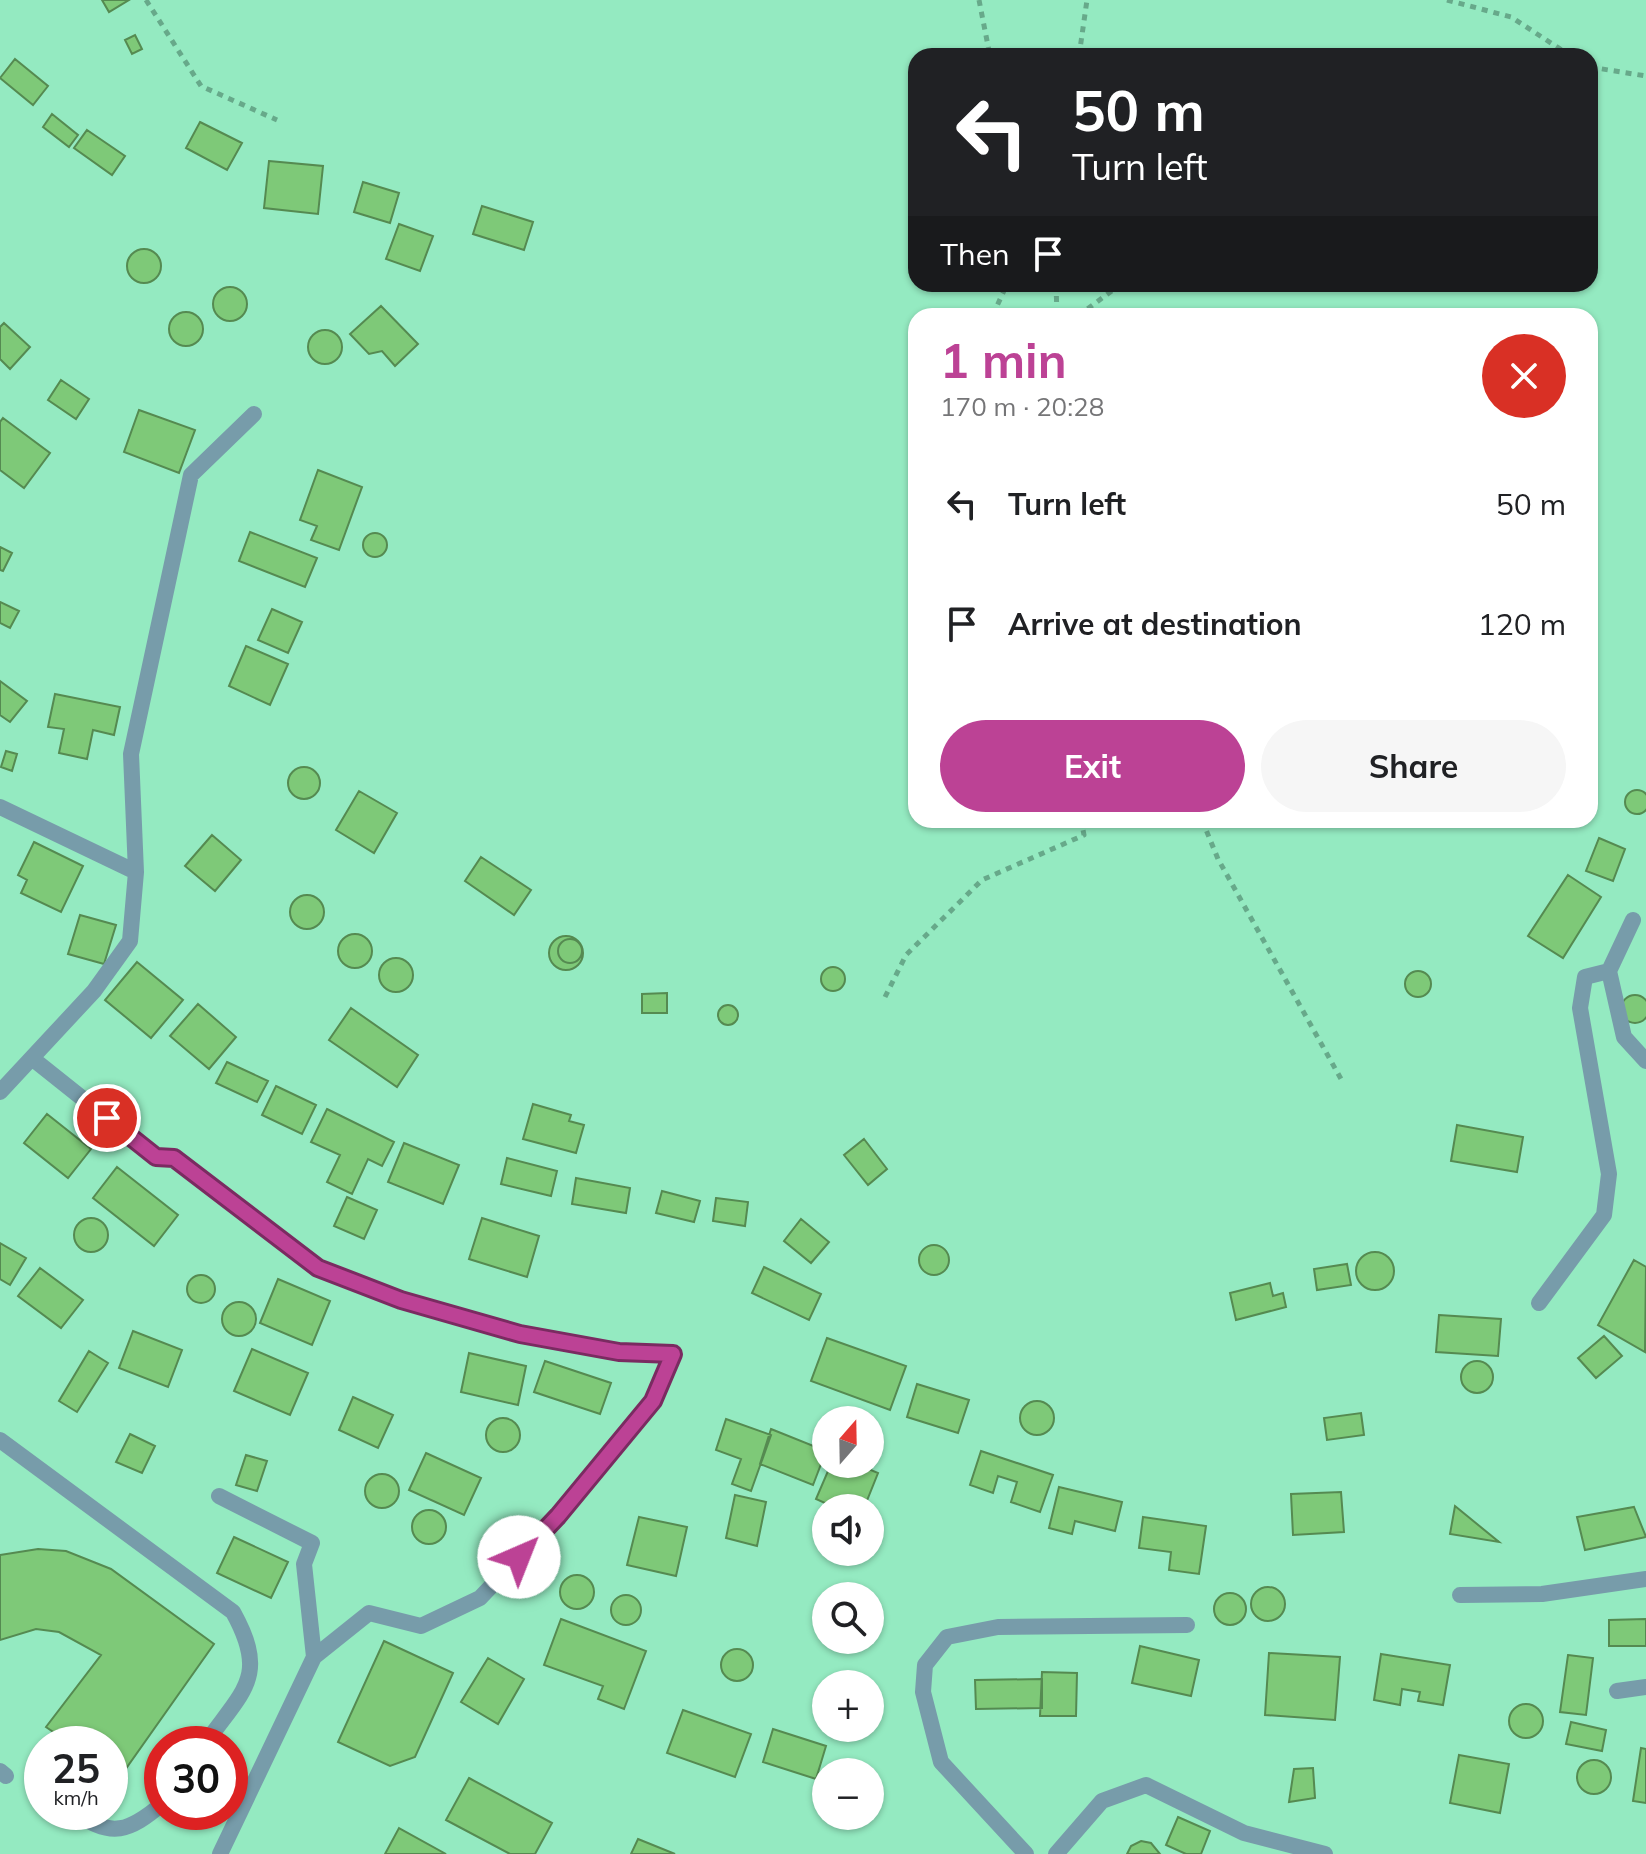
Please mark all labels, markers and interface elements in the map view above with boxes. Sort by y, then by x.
text: 50 m [1072,75,1205,145]
icon: left [940,80,1044,184]
text: Turn left [1072,144,1208,189]
icon: arrive [1026,232,1070,276]
text: Then [940,235,1010,273]
text: 1 min [940,330,1067,390]
button: close [1482,334,1566,418]
text: 170 m · 20:28 [940,390,1104,423]
icon: left [940,482,984,526]
text: Turn left [1008,485,1126,523]
text: 50 m [1496,485,1566,523]
icon: arrive [940,602,984,646]
text: Arrive at destination [1008,605,1302,643]
text: 120 m [1478,605,1566,643]
button: Exit [940,720,1245,812]
button: Share [1261,720,1566,812]
pin [73,1084,141,1152]
icon: arrive [85,1096,129,1140]
north arrow [812,1406,884,1478]
map controls [812,1406,884,1830]
button: sound [812,1494,884,1566]
position arrow [477,1515,561,1599]
button: search [812,1582,884,1654]
button: + [812,1670,884,1742]
speed limit sign: 30 [144,1726,248,1830]
text: 25 [52,1743,100,1793]
button: − [812,1758,884,1830]
text: km/h [53,1785,99,1810]

